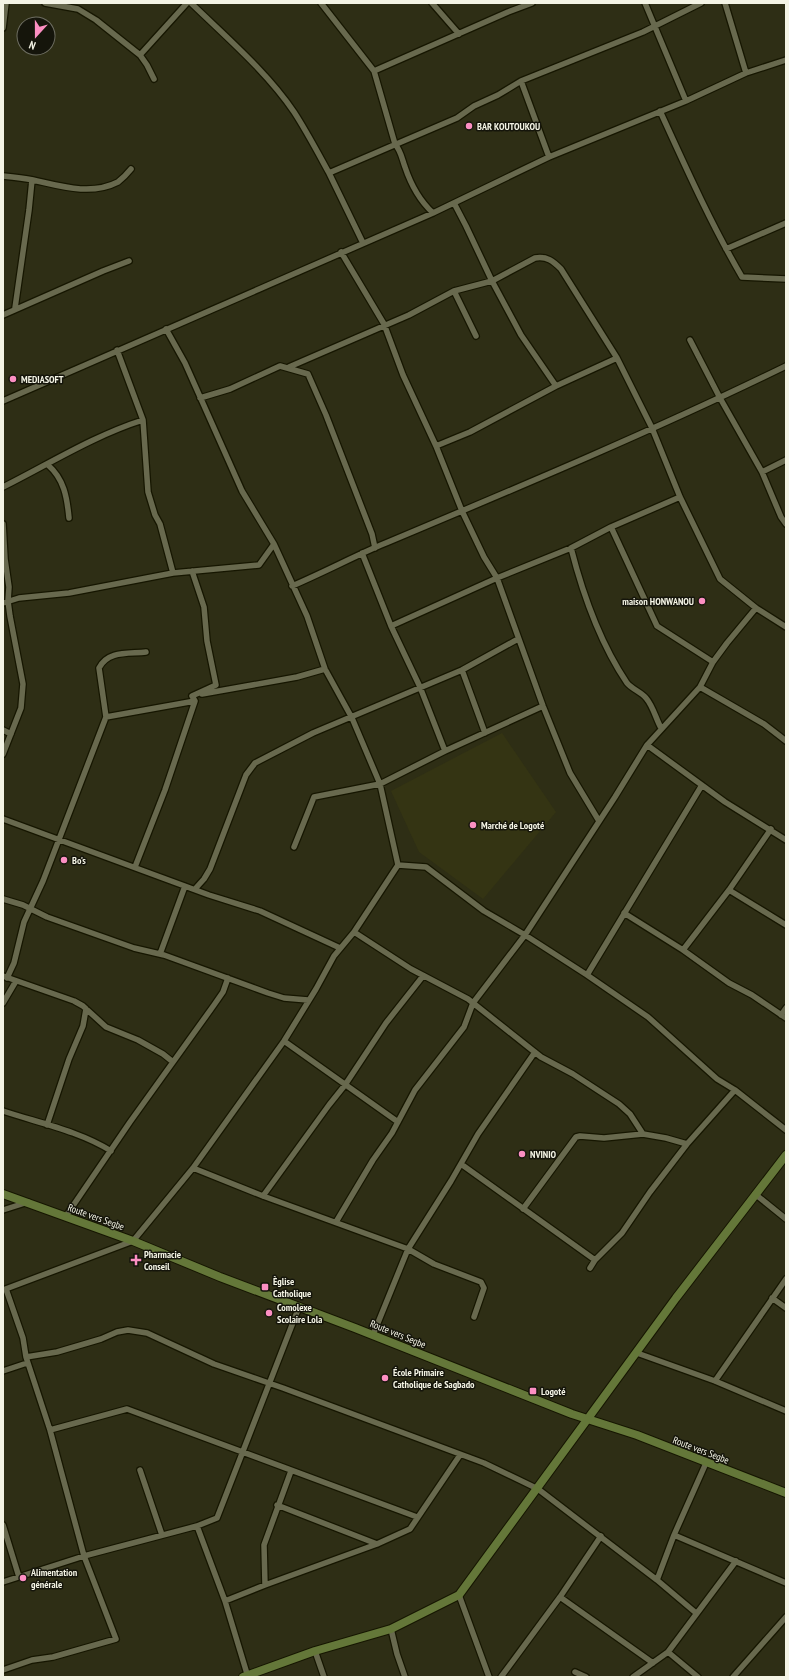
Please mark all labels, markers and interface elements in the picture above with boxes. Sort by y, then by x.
north arrow [16,16,56,56]
text: N [27,38,38,53]
place label: BAR KOUTOUKOU [477,120,540,133]
marker: BAR KOUTOUKOU [464,121,474,131]
place label: MEDIASOFT [21,373,64,386]
marker: MEDIASOFT [8,374,18,384]
place label: maison HONWANOU [622,595,694,608]
marker: maison HONWANOU [697,596,707,606]
place label: Marché de Logoté [481,819,544,832]
marker: Marché de Logoté [468,820,478,830]
place label: Bo's [72,854,86,867]
marker: Bo's [59,855,69,865]
place label: NVINIO [530,1148,557,1161]
marker: NVINIO [517,1149,527,1159]
street label: Route vers Segbe [66,1201,126,1233]
place label: Pharmacie Conseil [144,1248,181,1273]
marker: Pharmacie Conseil [131,1255,141,1265]
place label: Èglise Catholique [273,1275,311,1300]
marker: Èglise Catholique [260,1282,270,1292]
place label: Comolexe Scolaire Lola [277,1301,322,1326]
marker: Comolexe Scolaire Lola [264,1308,274,1318]
street label: Route vers Segbe [368,1317,428,1351]
place label: École Primaire Catholique de Sagbado [393,1366,475,1391]
marker: École Primaire Catholique de Sagbado [380,1373,390,1383]
place label: Logoté [541,1385,566,1398]
marker: Logoté [528,1386,538,1396]
street label: Route vers Segbe [671,1433,731,1467]
place label: Alimentation générale [30,1566,78,1591]
marker: Alimentation générale [18,1573,28,1583]

